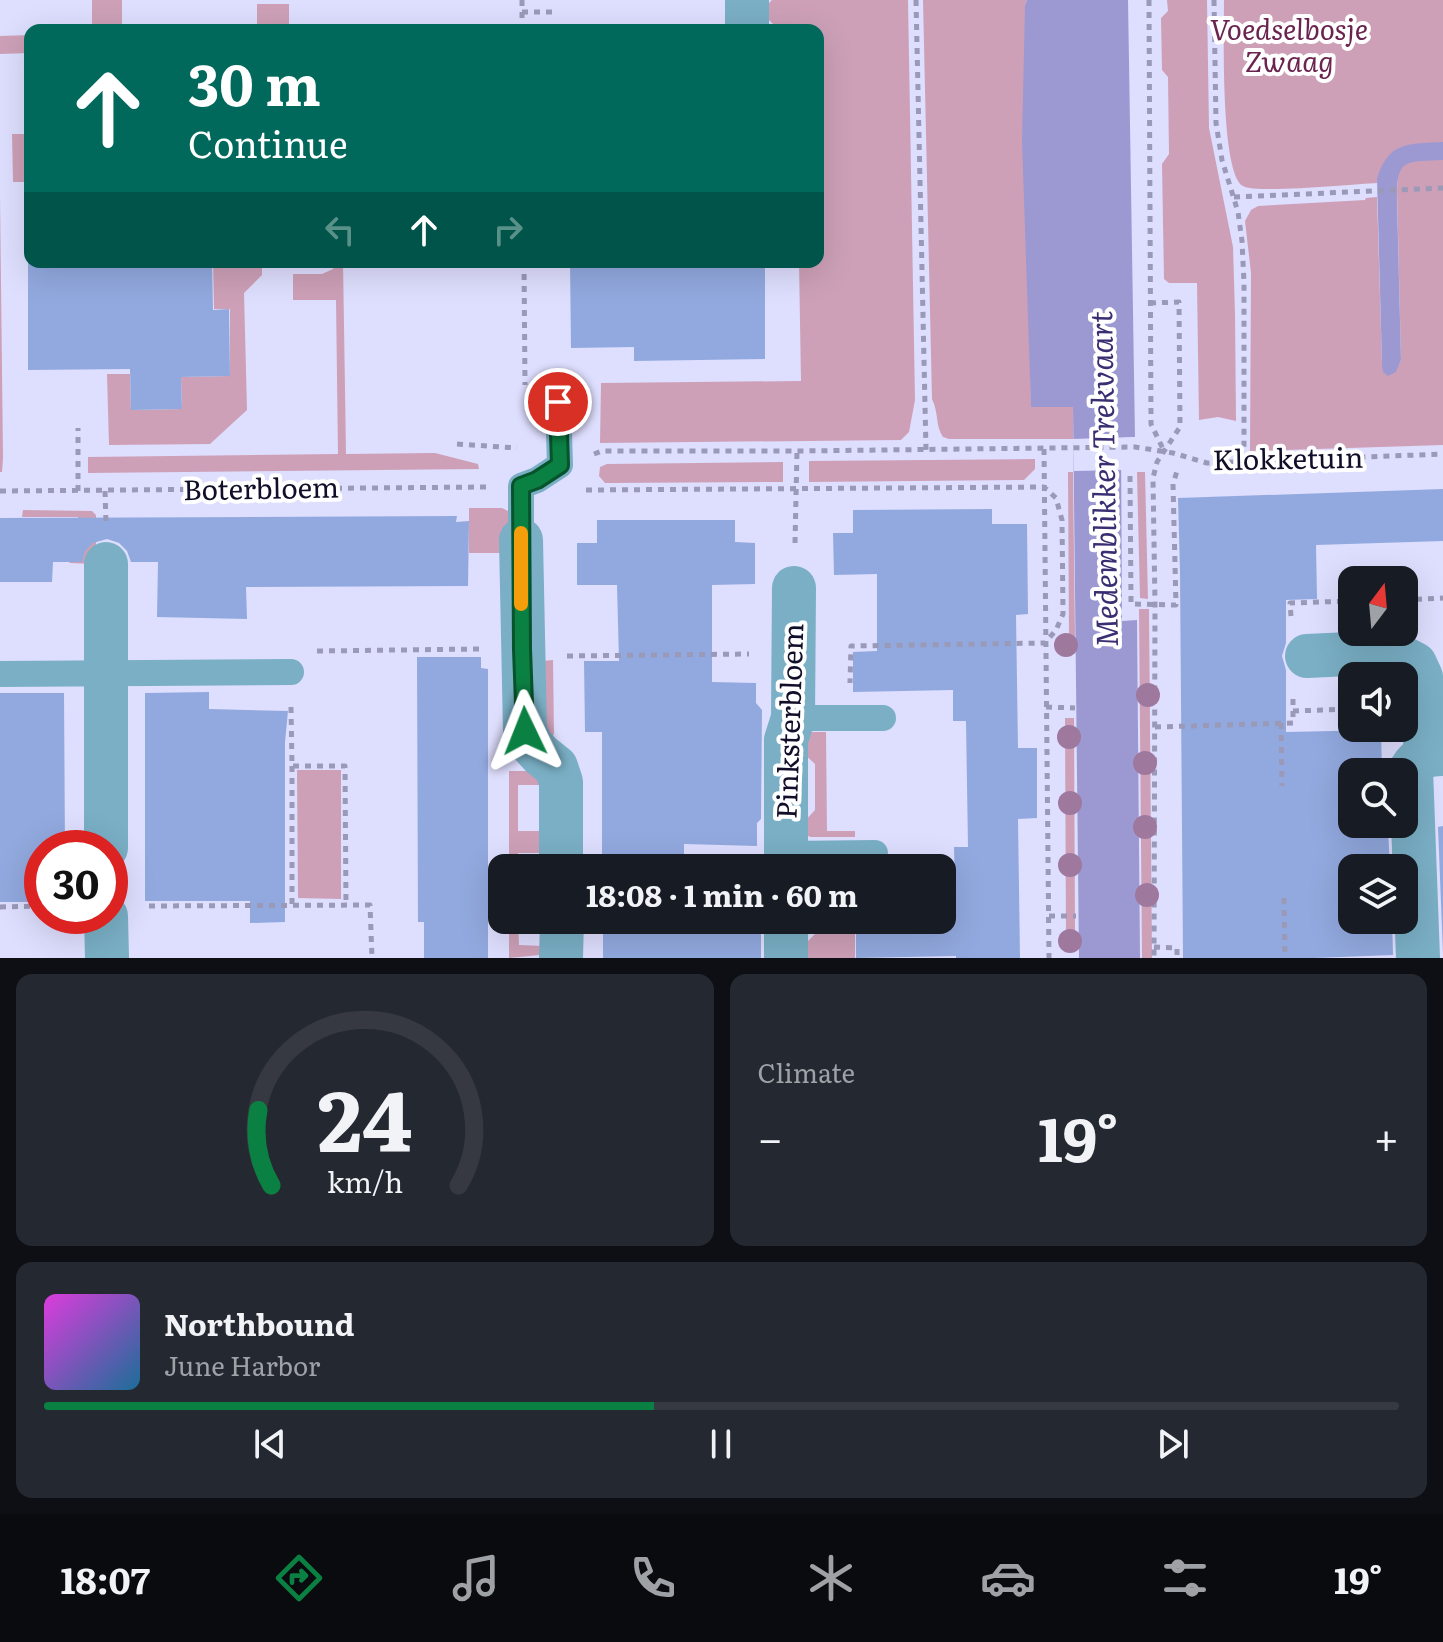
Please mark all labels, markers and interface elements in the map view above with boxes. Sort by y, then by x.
park label: Voedselbosje Zwaag [1210,7,1368,81]
text: 30 m [188,40,321,123]
icon: ahead [56,56,160,160]
text: Continue [188,116,348,169]
icon: left [318,208,362,252]
icon: ahead [402,208,446,252]
icon: right [486,208,530,252]
water label: Medemblikker Trekvaart [1077,311,1127,647]
pin [524,368,592,436]
icon: arrive [536,380,580,424]
street label: Klokketuin [1212,435,1364,479]
street label: Boterbloem [183,465,339,509]
north arrow [1338,566,1418,646]
map controls [1338,566,1418,934]
street label: Pinksterbloem [764,622,812,819]
button: sound [1338,662,1418,742]
position arrow [483,689,567,773]
button: search [1338,758,1418,838]
speed limit sign: 30 [24,830,128,934]
button: layers [1338,854,1418,934]
text: 18:08 · 1 min · 60 m [586,872,858,916]
text: Climate [758,1052,855,1091]
text: 24 [317,1054,412,1178]
text: 19° [1038,1091,1119,1180]
text: − [758,1103,783,1169]
text: + [1373,1103,1399,1169]
text: km/h [327,1159,403,1202]
text: Northbound [164,1301,355,1345]
text: June Harbor [164,1345,320,1384]
icon: previous [248,1422,292,1466]
icon: pause [699,1422,743,1466]
icon: next [1151,1422,1195,1466]
icon: directions [271,1550,327,1606]
icon: music [448,1550,504,1606]
icon: phone [625,1550,681,1606]
icon: climate [803,1550,859,1606]
icon: car [980,1550,1036,1606]
icon: filters [1157,1550,1213,1606]
text: 18:07 [61,1552,150,1605]
text: 19° [1334,1552,1382,1605]

